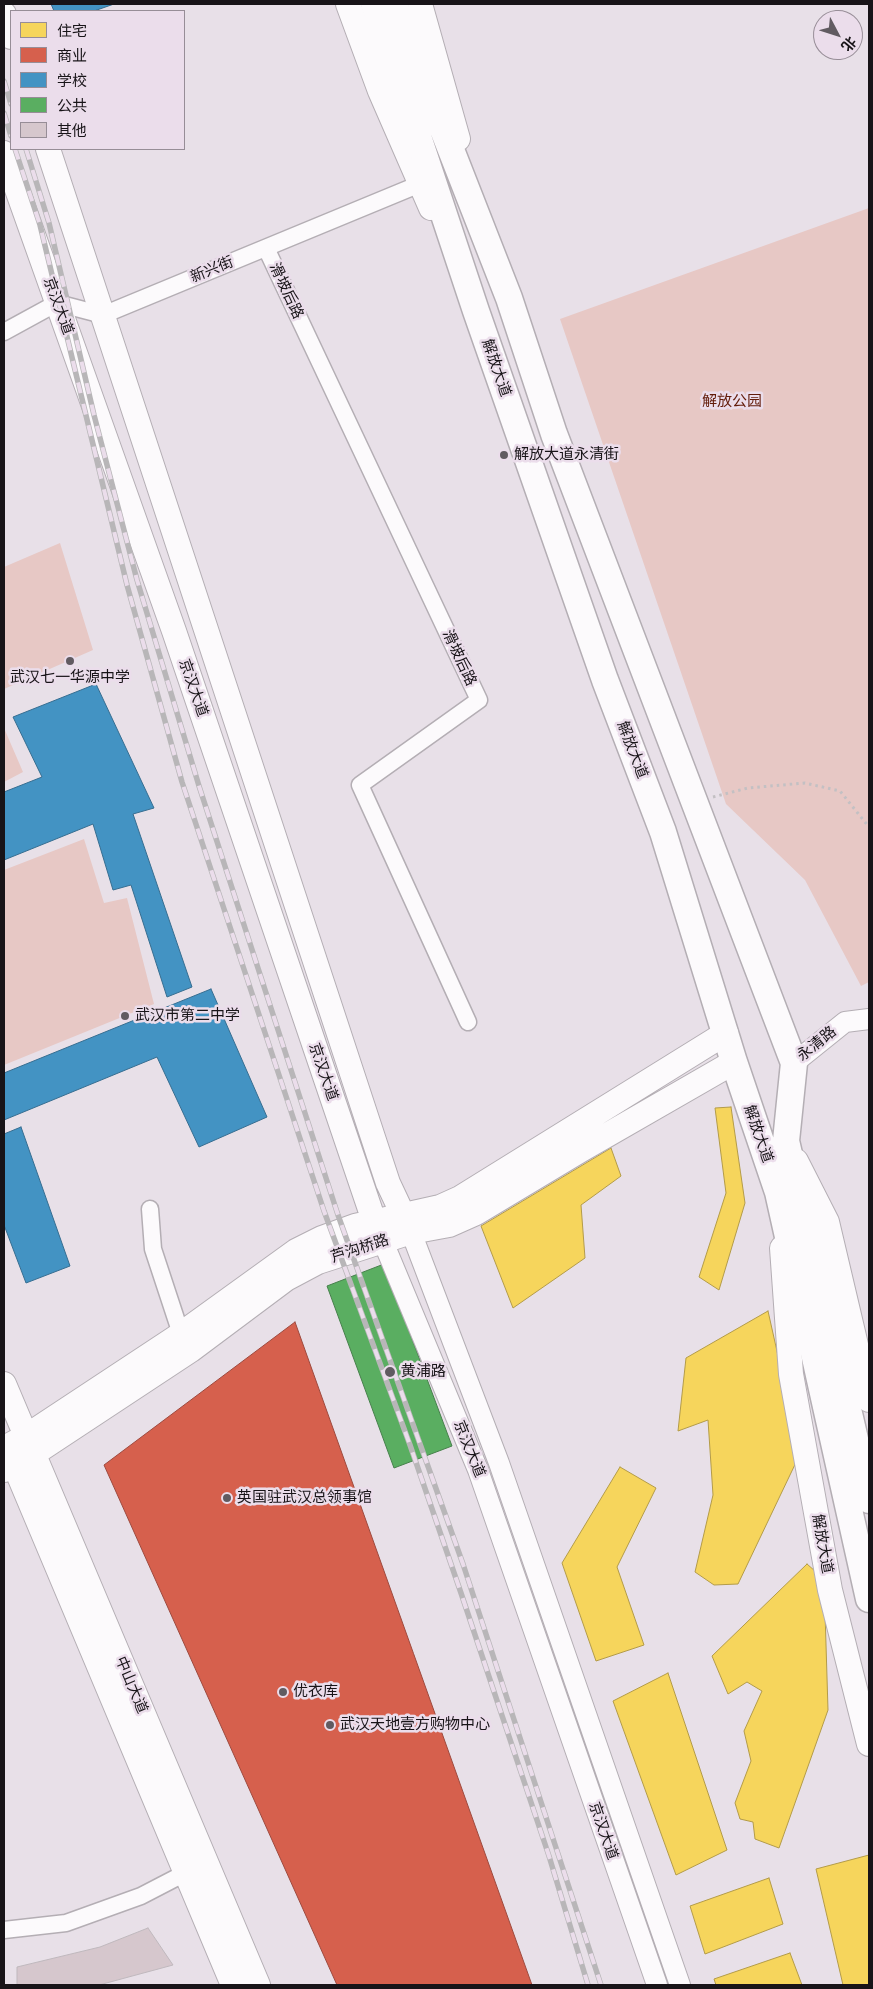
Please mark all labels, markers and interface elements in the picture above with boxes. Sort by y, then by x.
legend [10,10,185,150]
north arrow [813,10,863,60]
text: 住宅 [57,22,87,39]
text: 北 [838,33,859,55]
text: 商业 [57,47,87,64]
text: 学校 [57,72,87,89]
text: 公共 [57,97,87,114]
text: 其他 [57,122,87,139]
street label: 新兴街 [188,253,236,287]
street label: 滑坡后路 [265,260,307,322]
street label: 京汉大道 [39,275,77,337]
street label: 解放大道 [478,337,514,399]
park label: 解放公园 [702,393,762,411]
place label: 解放大道永清街 [514,446,619,464]
marker: 解放大道永清街 [498,449,510,461]
street label: 滑坡后路 [438,627,480,689]
marker: 武汉七一华源中学 [64,655,76,667]
street label: 京汉大道 [175,657,211,719]
place label: 武汉七一华源中学 [10,669,130,687]
street label: 解放大道 [613,719,651,781]
place label: 武汉市第二中学 [135,1007,240,1025]
marker: 武汉市第二中学 [119,1010,131,1022]
street label: 永清路 [794,1023,840,1065]
street label: 京汉大道 [305,1041,341,1103]
street label: 解放大道 [740,1103,776,1165]
street label: 芦沟桥路 [329,1231,391,1267]
place label: 黄浦路 [401,1363,446,1381]
marker: 黄浦路 [383,1365,397,1379]
street label: 京汉大道 [449,1418,489,1480]
place label: 英国驻武汉总领事馆 [237,1489,372,1507]
marker: 英国驻武汉总领事馆 [221,1492,233,1504]
street label: 解放大道 [808,1513,836,1575]
street label: 中山大道 [111,1654,151,1716]
place label: 优衣库 [293,1683,338,1701]
marker: 优衣库 [277,1686,289,1698]
place label: 武汉天地壹方购物中心 [340,1716,490,1734]
marker: 武汉天地壹方购物中心 [324,1719,336,1731]
street label: 京汉大道 [585,1800,621,1862]

